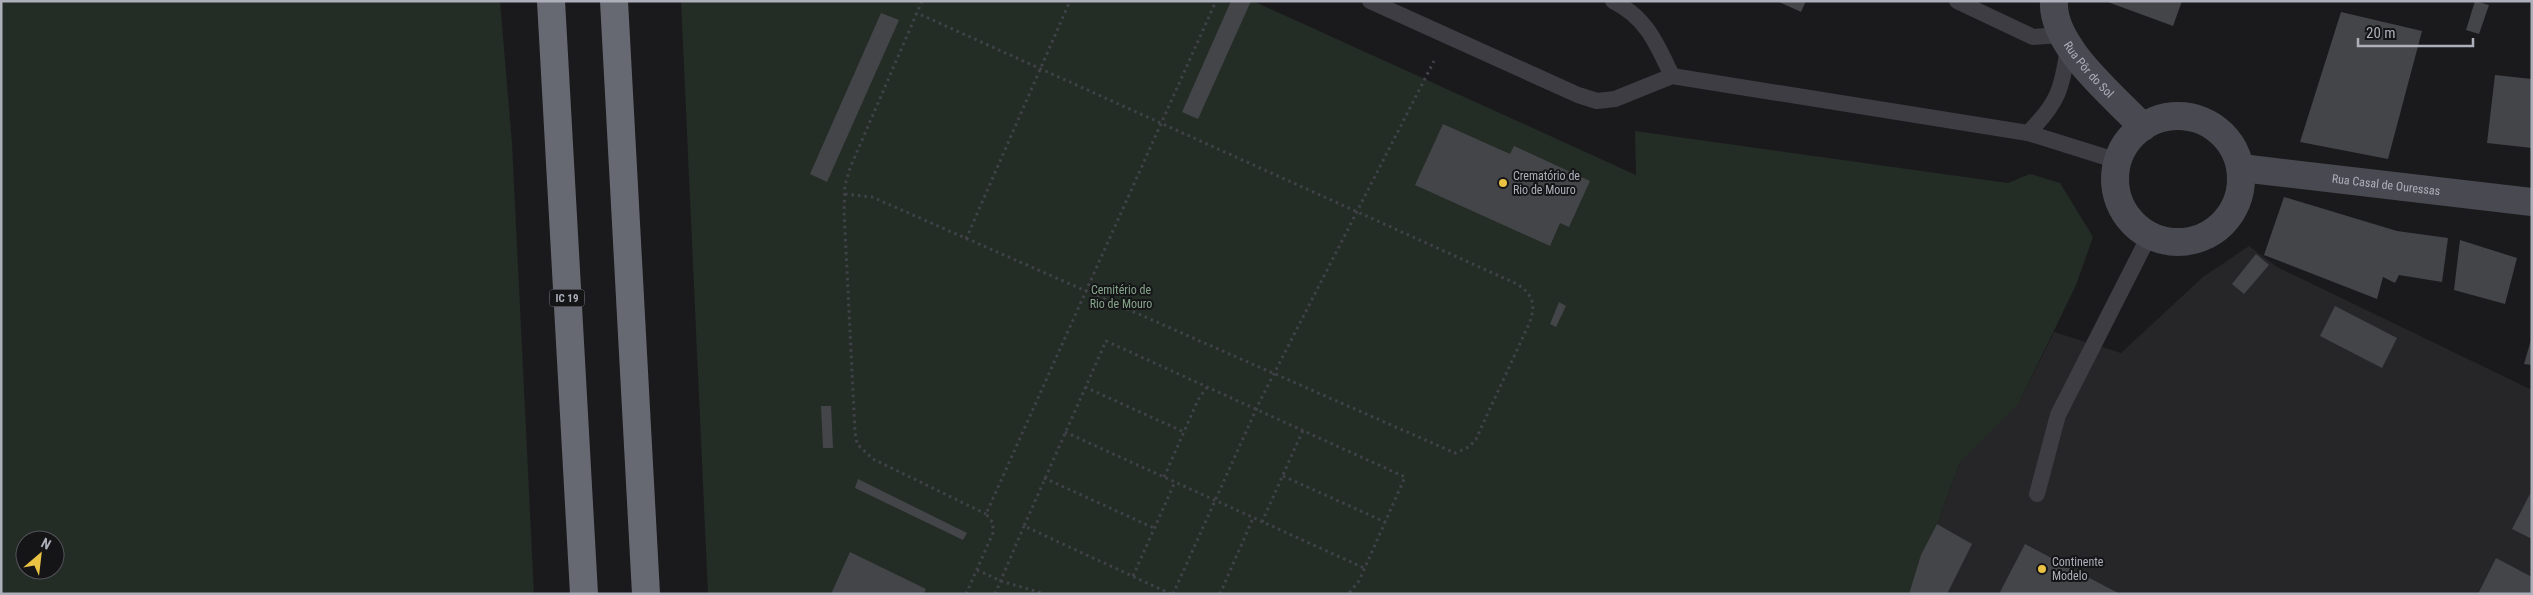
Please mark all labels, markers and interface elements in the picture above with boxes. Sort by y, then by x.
scale bar [2358,15,2473,47]
text: 20 m [2366,24,2396,42]
street label: Rua Pôr do Sol [2061,39,2117,101]
place label: Crematório de Rio de Mouro [1513,169,1580,197]
street label: Rua Casal de Ouressas [2331,172,2441,198]
marker: Crematório de Rio de Mouro [1497,177,1509,189]
park label: Cemitério de Rio de Mouro [1090,283,1152,311]
road number: IC 19 [550,290,584,306]
north arrow [15,530,65,580]
text: N [39,534,54,553]
place label: Continente Modelo [2052,555,2104,583]
marker: Continente Modelo [2036,563,2048,575]

